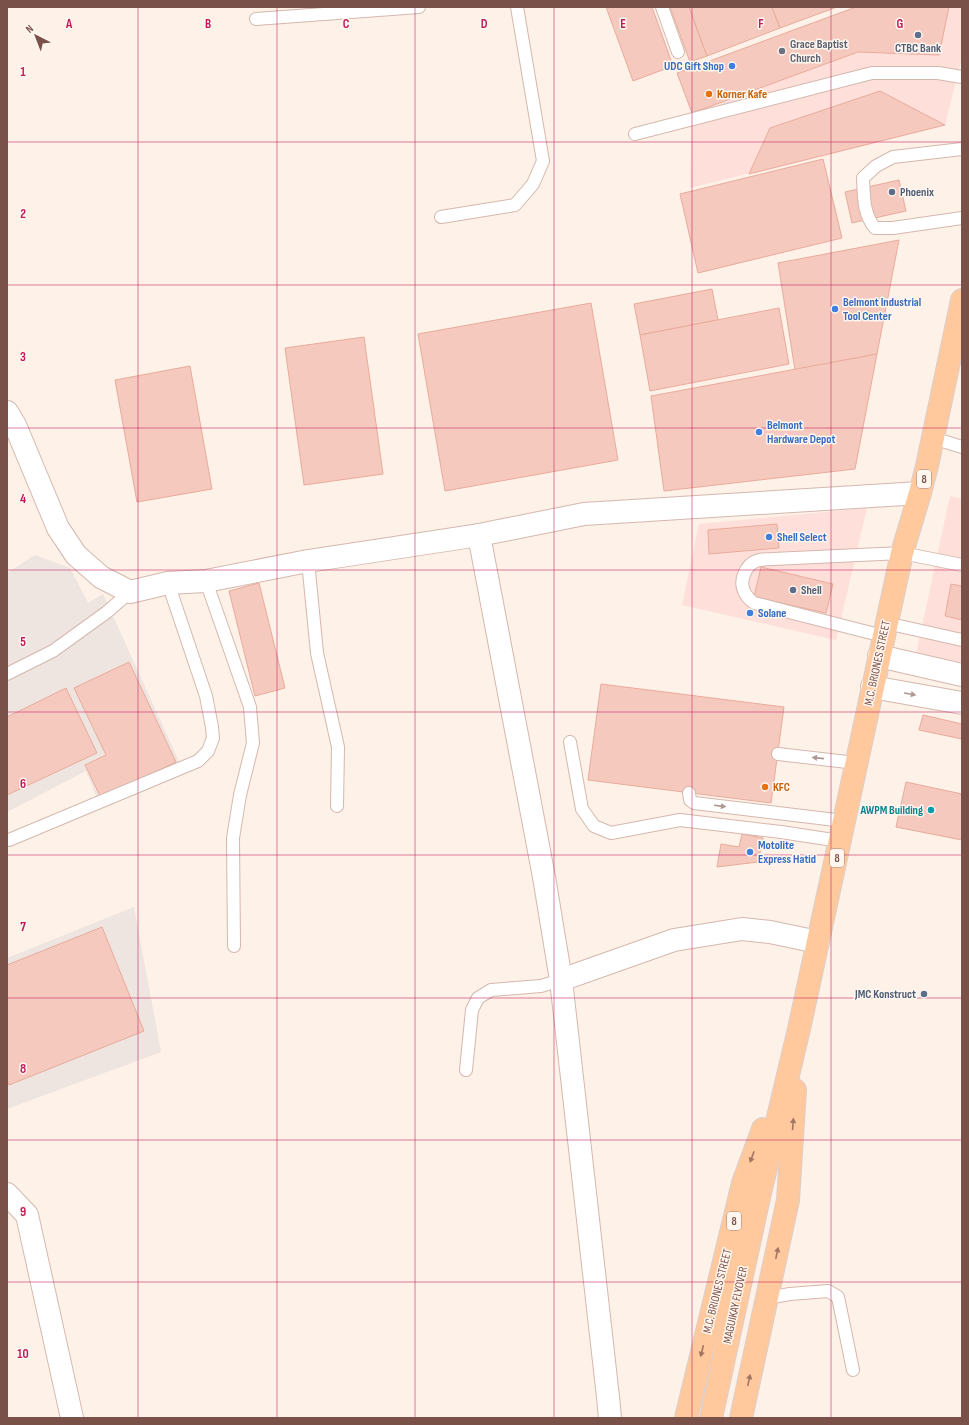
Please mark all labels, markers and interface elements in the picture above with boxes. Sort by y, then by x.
north arrow [16,16,56,56]
text: A [65,16,73,32]
text: B [205,16,211,32]
text: C [343,16,350,32]
text: D [481,16,488,32]
text: E [620,16,626,32]
text: F [758,16,764,32]
text: G [897,16,904,32]
text: N [23,22,36,36]
marker: CTBC Bank [913,30,923,40]
place label: Grace Baptist Church [790,37,848,66]
place label: CTBC Bank [895,41,941,56]
marker: Grace Baptist Church [777,46,787,56]
place label: UDC Gift Shop [664,59,724,74]
marker: UDC Gift Shop [727,61,737,71]
text: 1 [20,64,26,80]
place label: Korner Kafe [717,87,767,102]
marker: Korner Kafe [704,89,714,99]
place label: Phoenix [900,185,934,200]
marker: Phoenix [887,187,897,197]
text: 2 [20,206,26,222]
place label: Belmont Industrial Tool Center [843,295,921,324]
marker: Belmont Industrial Tool Center [830,304,840,314]
text: 3 [20,349,26,365]
place label: Belmont Hardware Depot [767,418,835,447]
marker: Belmont Hardware Depot [754,427,764,437]
road number: 8 [917,470,931,488]
text: 4 [20,491,26,507]
place label: Shell Select [777,530,827,545]
marker: Shell Select [764,532,774,542]
place label: Shell [801,583,822,598]
marker: Shell [788,585,798,595]
place label: Solane [758,606,786,621]
marker: Solane [745,608,755,618]
street label: M.C. BRIONES STREET [861,619,894,707]
text: 5 [20,634,26,650]
one-way arrow [904,691,916,697]
one-way arrow [812,755,824,761]
text: 6 [20,776,26,792]
place label: KFC [773,780,790,795]
marker: KFC [760,782,770,792]
one-way arrow [714,803,726,809]
place label: AWPM Building [859,803,923,818]
marker: AWPM Building [926,805,936,815]
place label: Motolite Express Hatid [758,838,816,867]
marker: Motolite Express Hatid [745,847,755,857]
road number: 8 [830,849,844,867]
text: 7 [20,919,26,935]
place label: JMC Konstruct [854,987,916,1002]
marker: JMC Konstruct [919,989,929,999]
text: 8 [20,1061,26,1077]
one-way arrow [789,1118,796,1130]
one-way arrow [749,1152,755,1164]
text: 9 [20,1204,26,1220]
road number: 8 [727,1212,741,1230]
street label: M.C. BRIONES STREET [700,1247,735,1335]
one-way arrow [774,1247,780,1259]
street label: MAGUIKAY FLYOVER [720,1265,751,1345]
one-way arrow [699,1345,705,1357]
text: 10 [17,1346,29,1362]
one-way arrow [747,1374,753,1386]

